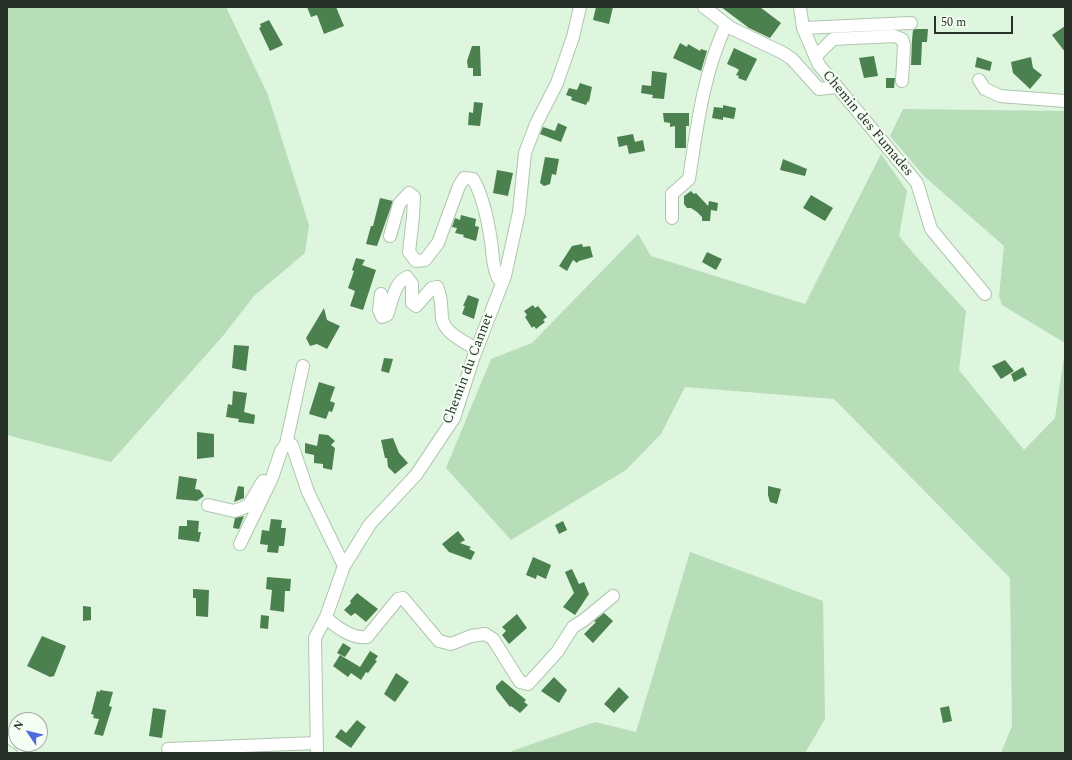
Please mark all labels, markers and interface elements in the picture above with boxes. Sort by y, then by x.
scale bar [936,8,1015,34]
text: 50 m [941,13,966,32]
street label: Chemin des Fumades [818,68,916,180]
street label: Chemin du Cannet [440,311,498,427]
north arrow [8,712,48,752]
text: N [9,717,28,734]

